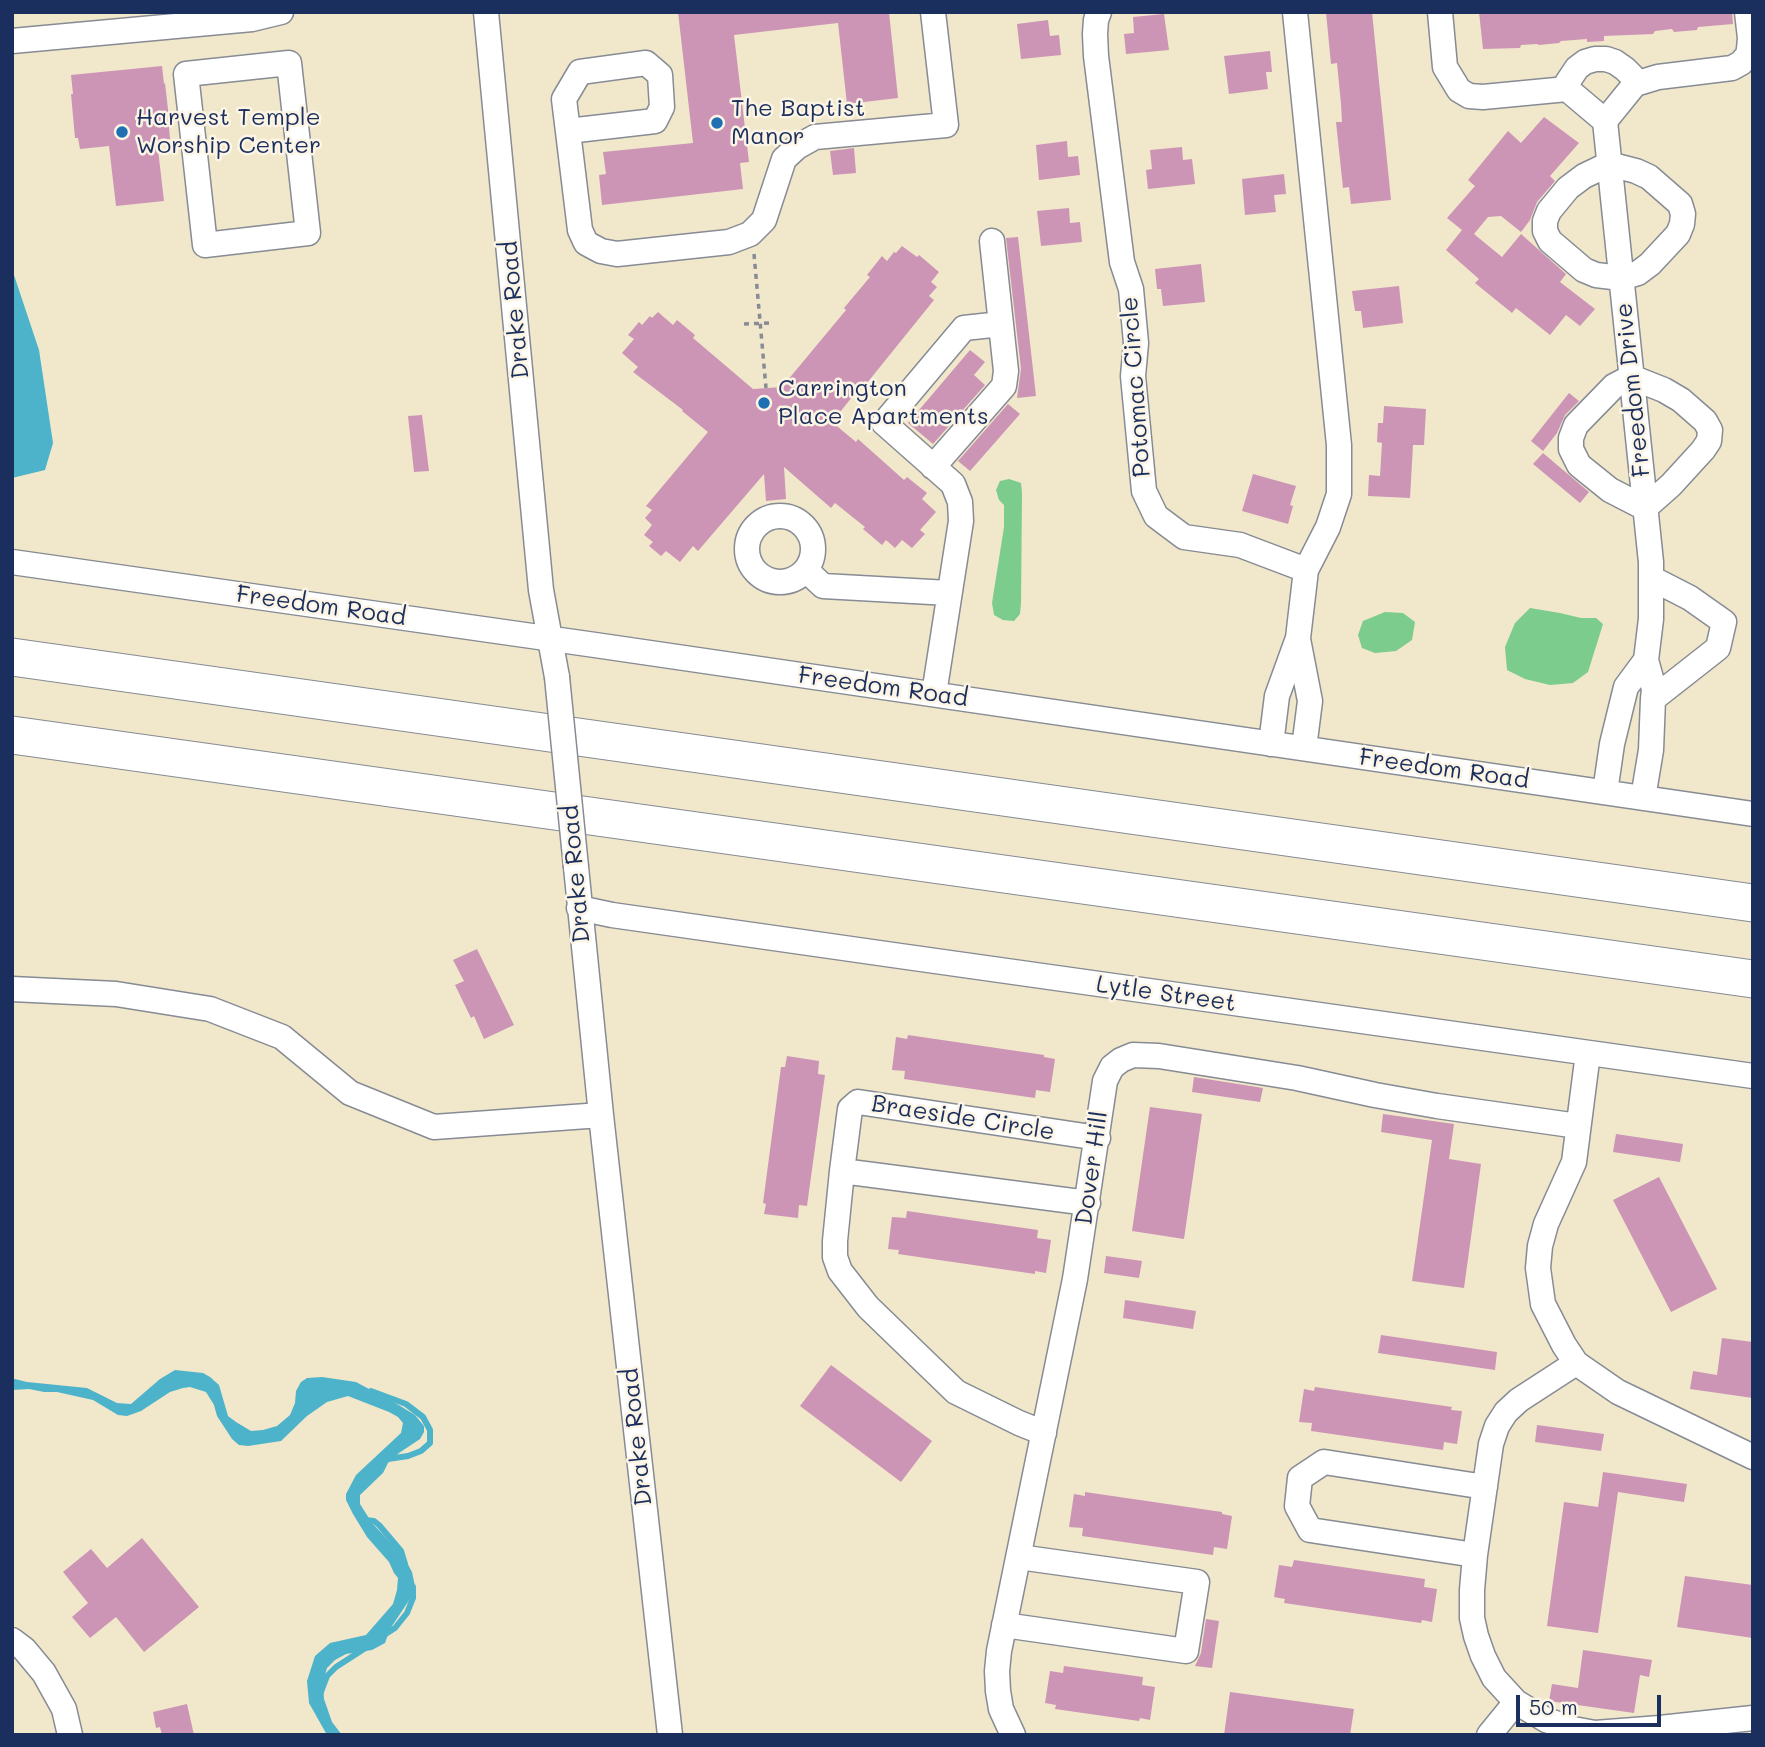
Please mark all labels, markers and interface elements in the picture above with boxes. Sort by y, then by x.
place label: The Baptist Manor [731,95,865,151]
place label: Harvest Temple Worship Center [136,104,321,160]
marker: The Baptist Manor [709,115,725,131]
marker: Harvest Temple Worship Center [114,124,130,140]
street label: Drake Road [495,240,535,380]
street label: Potomac Circle [1115,296,1157,478]
street label: Freedom Drive [1610,302,1656,478]
place label: Carrington Place Apartments [778,375,989,431]
marker: Carrington Place Apartments [756,395,772,411]
street label: Freedom Road [234,580,408,632]
street label: Freedom Road [796,661,970,713]
street label: Freedom Road [1357,743,1531,795]
street label: Drake Road [556,804,596,944]
street label: Lytle Street [1094,970,1238,1018]
street label: Braeside Circle [869,1089,1057,1147]
street label: Dover Hill [1070,1109,1114,1227]
street label: Drake Road [615,1367,659,1507]
scale bar [1520,1680,1665,1724]
text: 50 m [1529,1693,1578,1720]

